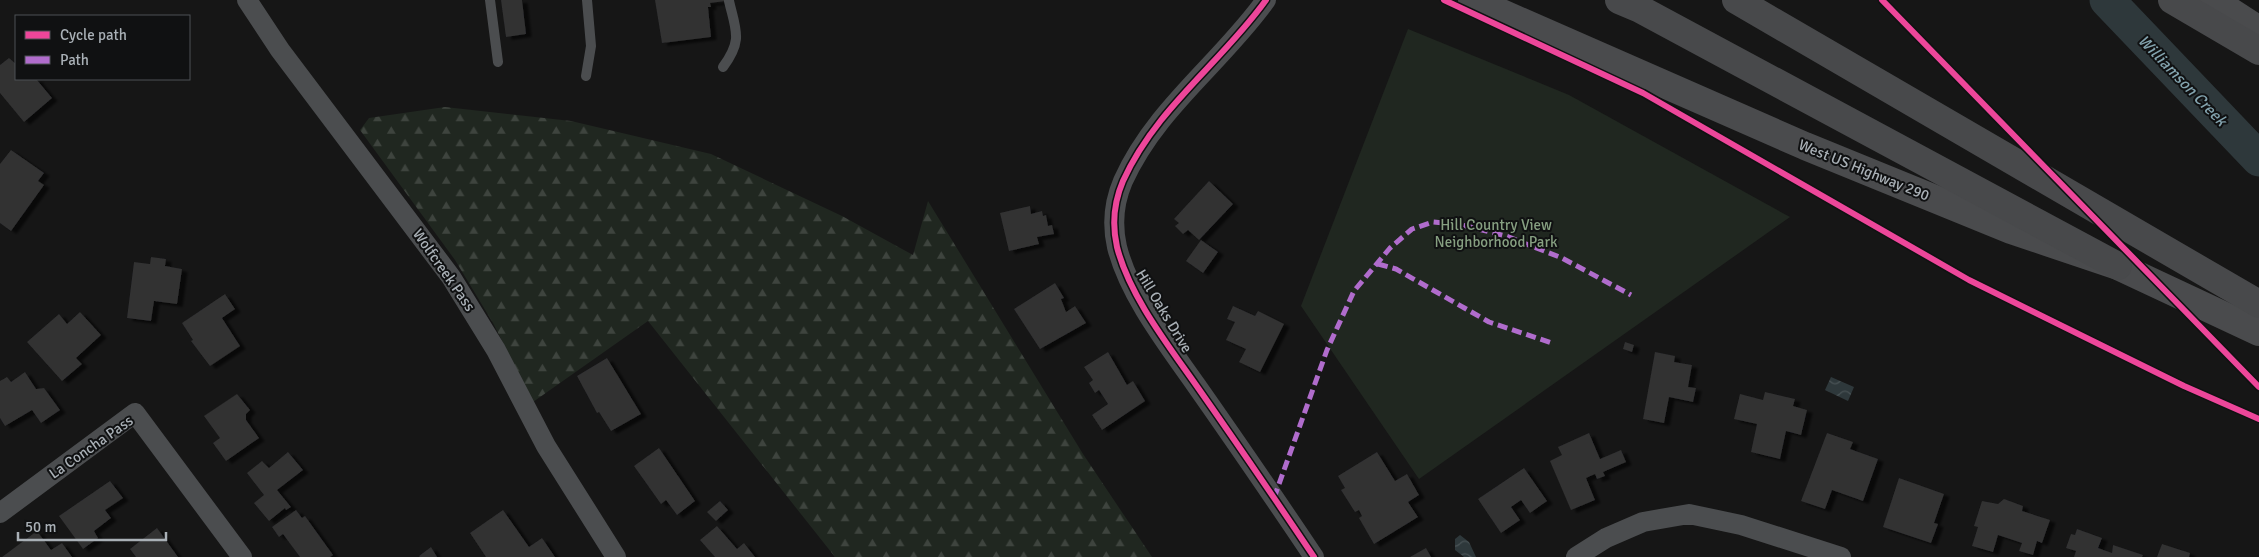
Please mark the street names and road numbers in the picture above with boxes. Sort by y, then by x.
street label: West US Highway 290 [1796,136,1932,204]
street label: Wolfcreek Pass [409,225,479,315]
street label: Hill Oaks Drive [1132,266,1196,356]
street label: La Concha Pass [45,411,137,483]

